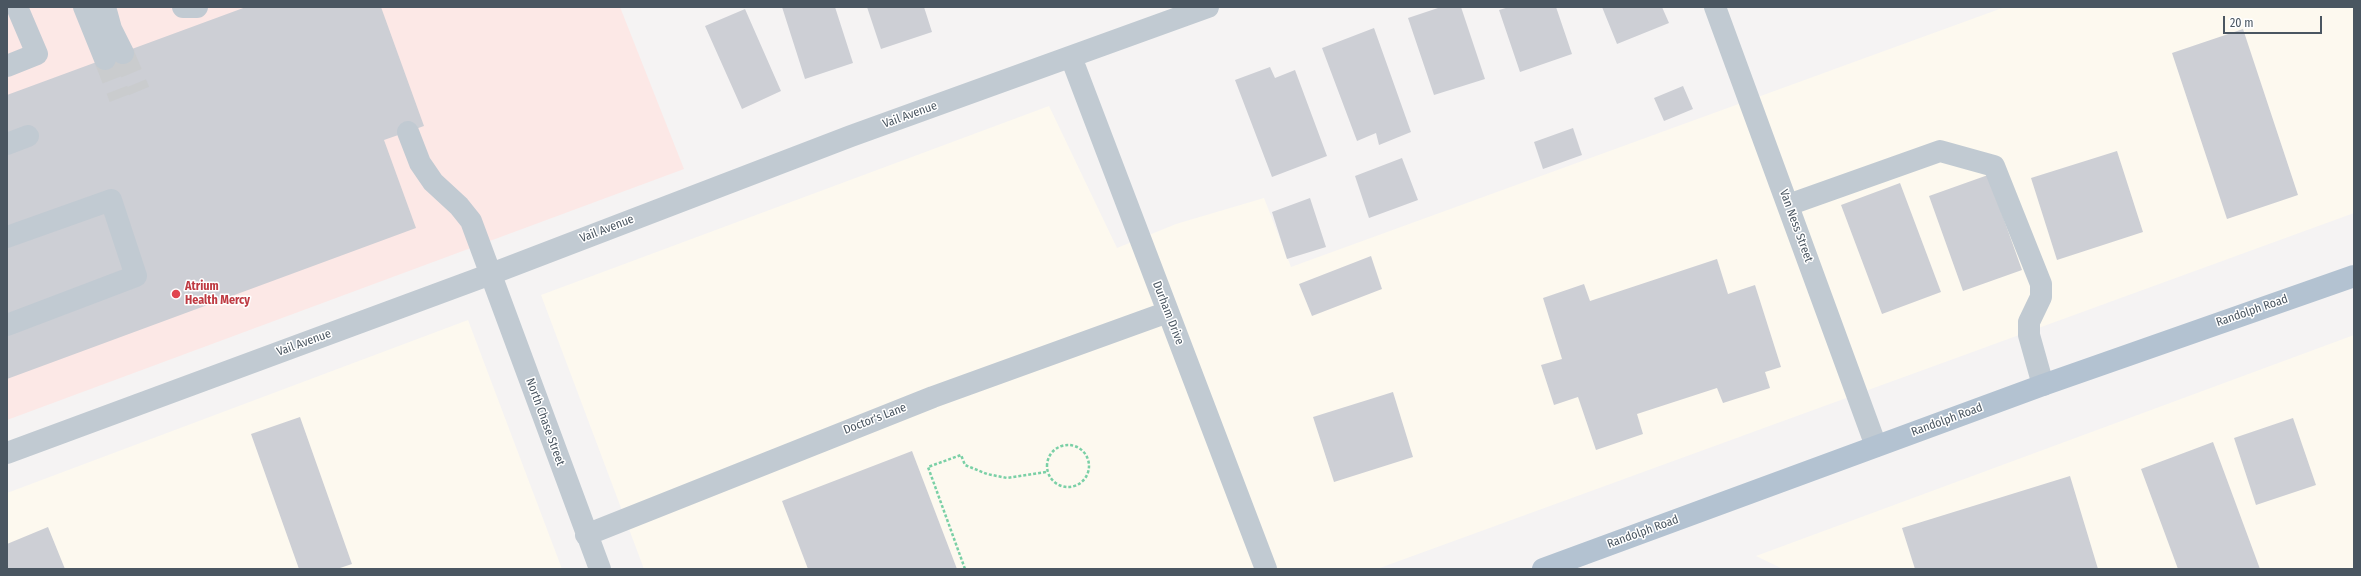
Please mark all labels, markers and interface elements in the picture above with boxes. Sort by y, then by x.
scale bar [2225,8,2324,34]
text: 20 m [2230,16,2254,30]
street label: Vail Avenue [881,99,939,131]
street label: Van Ness Street [1776,188,1816,264]
street label: Vail Avenue [578,212,636,246]
street label: Durham Drive [1149,279,1187,347]
place label: Atrium Health Mercy [185,280,250,308]
marker: Atrium Health Mercy [170,288,182,300]
street label: Randolph Road [2214,292,2290,330]
street label: Vail Avenue [275,327,333,359]
street label: North Chase Street [522,376,568,468]
street label: Doctor's Lane [841,400,909,438]
street label: Randolph Road [1909,400,1985,440]
street label: Randolph Road [1605,512,1681,552]

